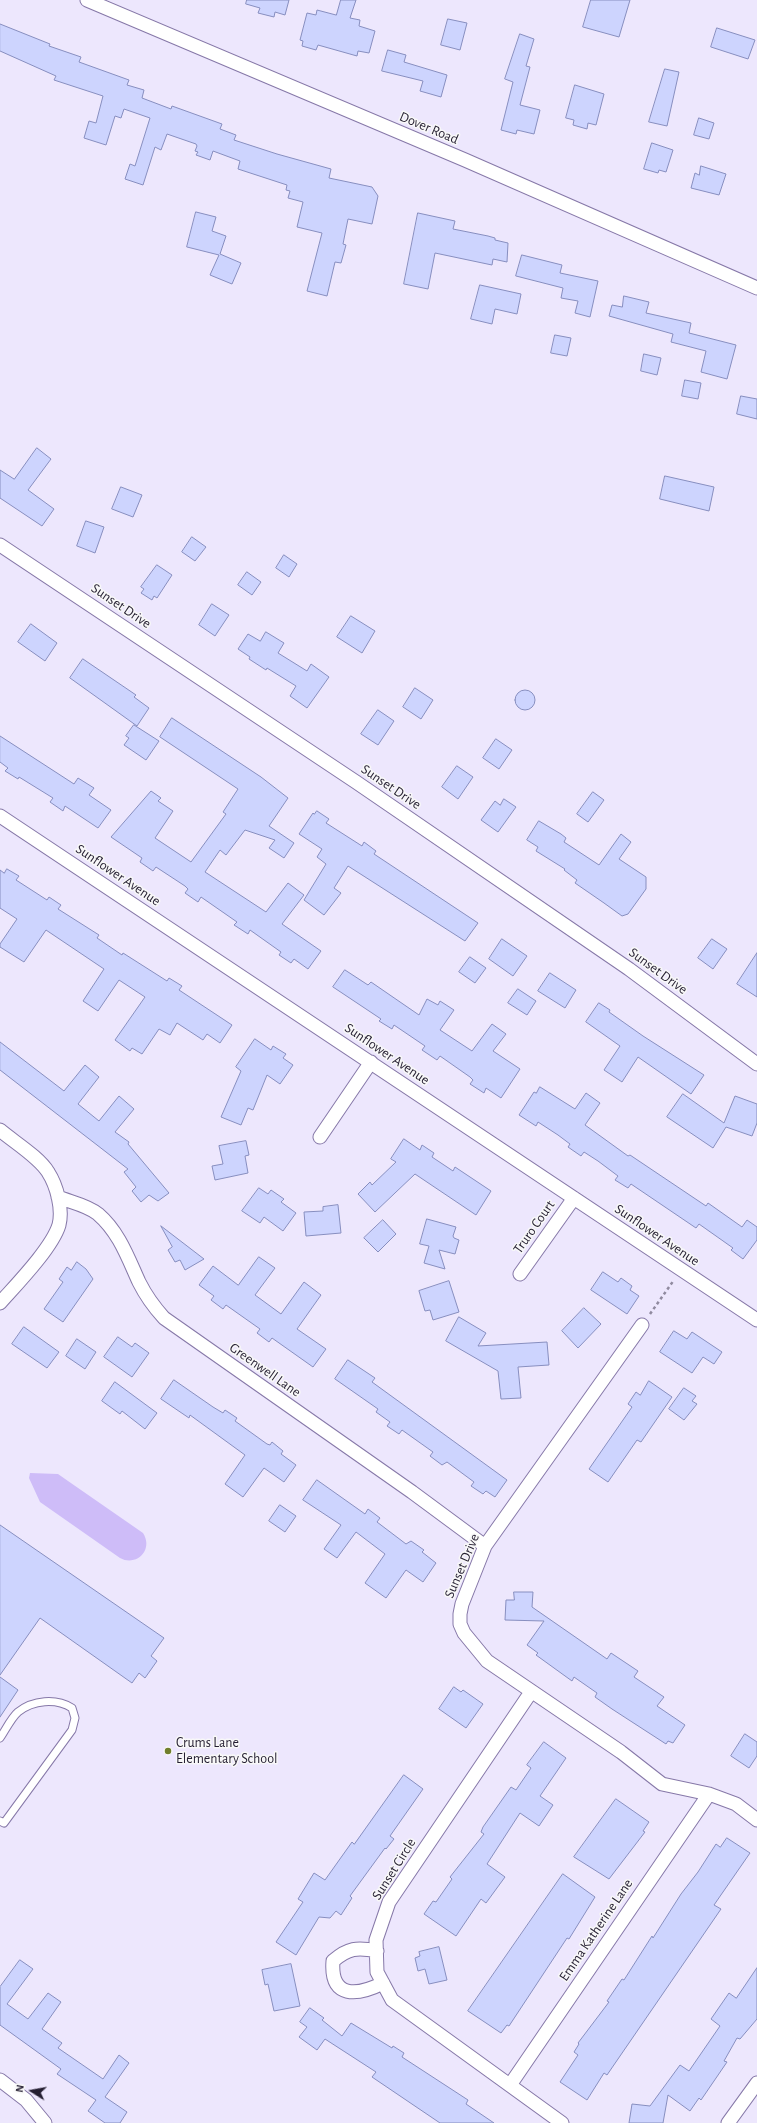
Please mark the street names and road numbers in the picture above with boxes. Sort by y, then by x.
street label: Dover Road [397,108,461,148]
street label: Sunset Drive [88,580,154,632]
street label: Sunset Drive [358,761,424,813]
street label: Sunflower Avenue [72,840,164,910]
street label: Sunset Drive [625,944,691,998]
street label: Sunflower Avenue [341,1019,433,1089]
street label: Truro Court [510,1197,558,1257]
street label: Sunflower Avenue [611,1200,703,1270]
street label: Greenwell Lane [226,1339,304,1401]
street label: Sunset Drive [441,1531,483,1601]
street label: Sunset Circle [368,1835,420,1903]
street label: Emma Katherine Lane [556,1876,636,1984]

